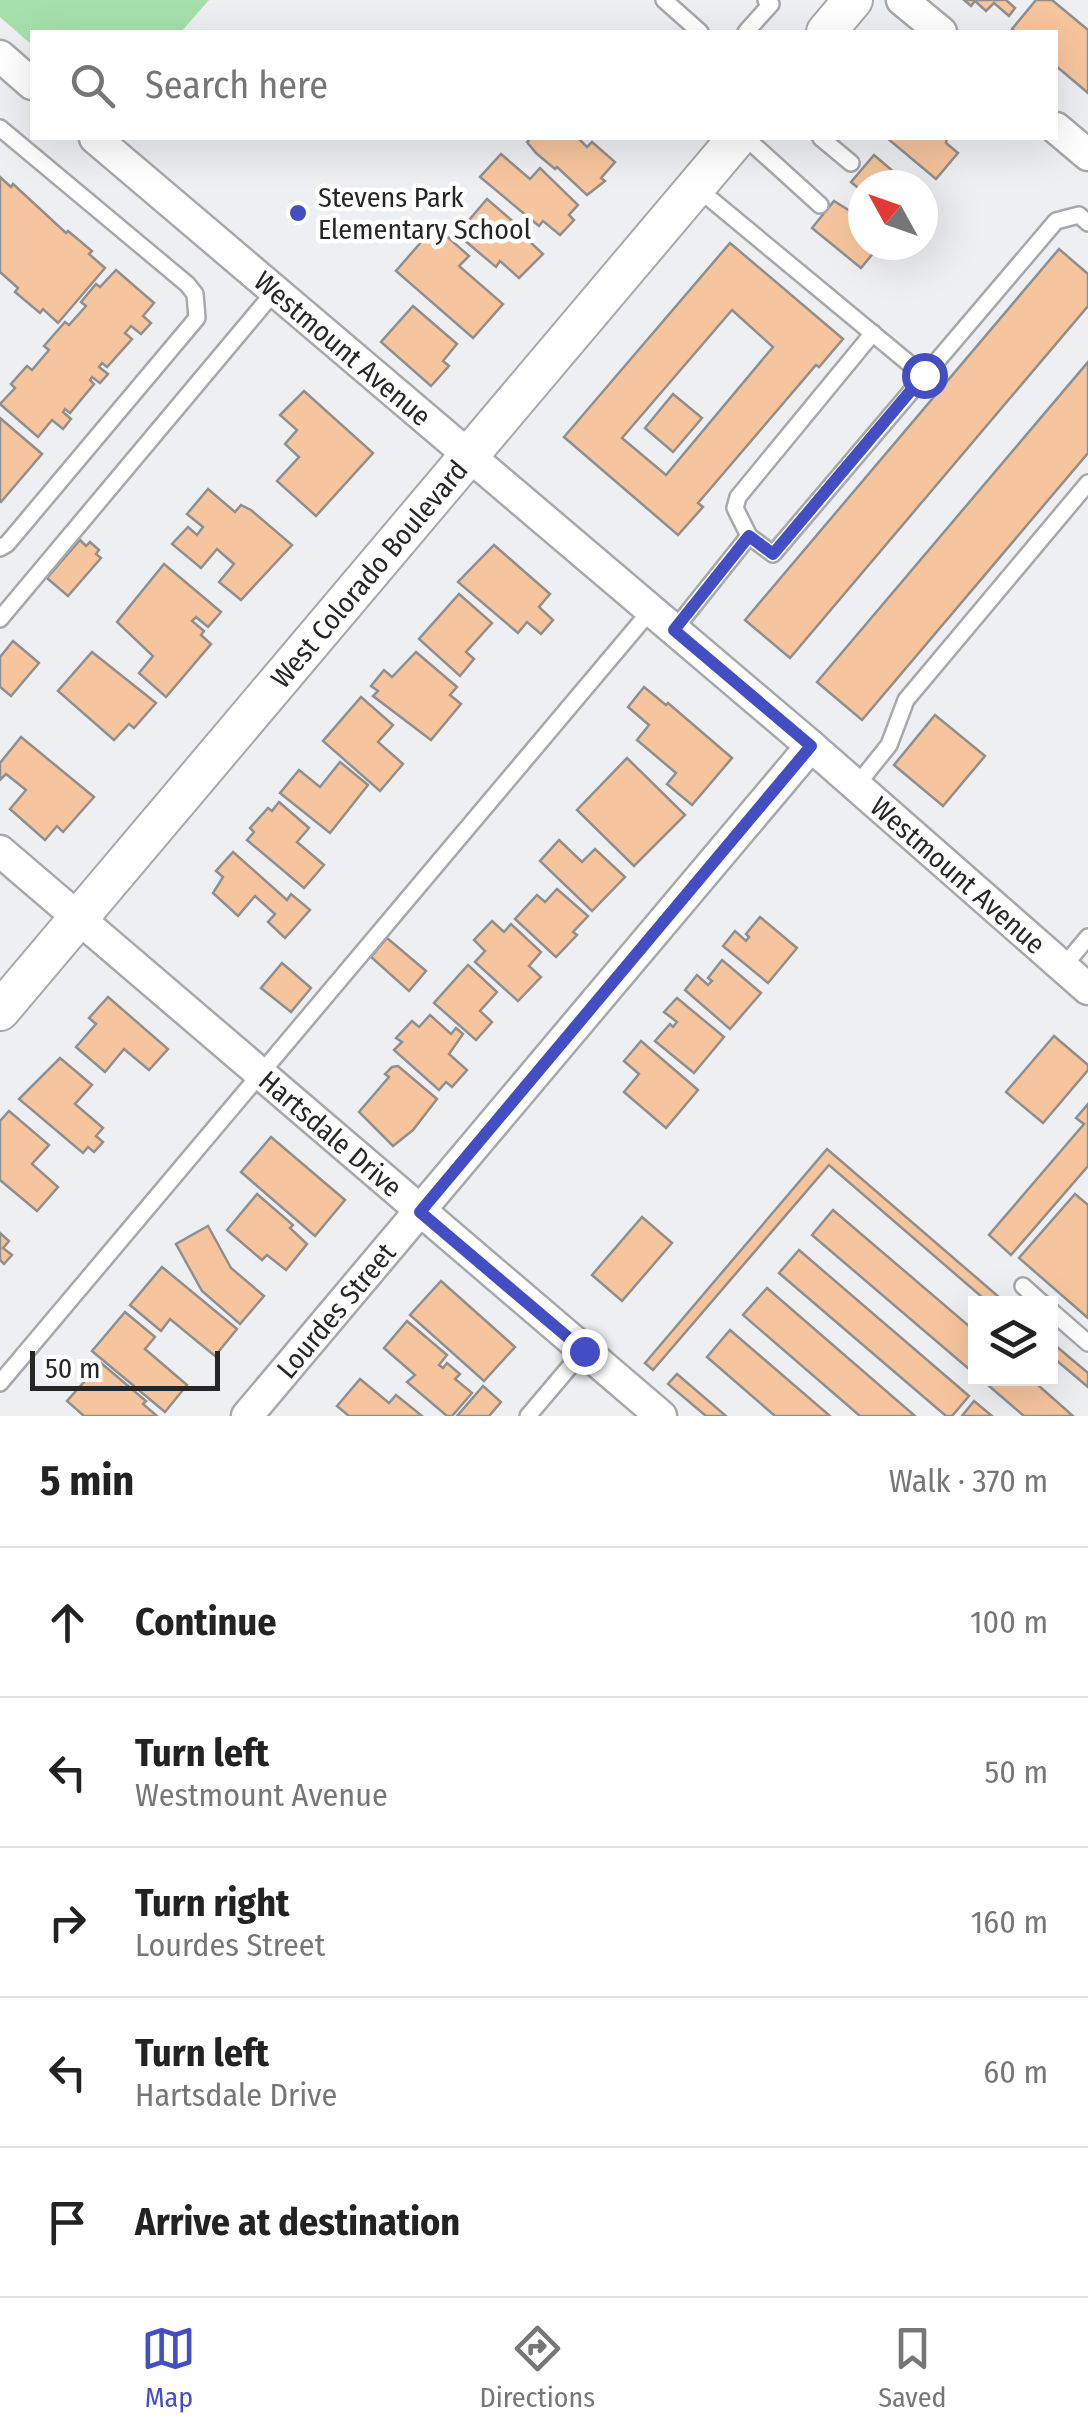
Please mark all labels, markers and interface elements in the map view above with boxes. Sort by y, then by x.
search box [30,30,1058,140]
icon: search [65,58,120,113]
text: Search here [145,62,328,108]
north arrow [848,170,938,260]
place label: Stevens Park Elementary School [318,181,531,246]
marker: Stevens Park Elementary School [287,202,309,224]
street label: Westmount Avenue [248,264,438,433]
route start [902,353,948,399]
street label: West Colorado Boulevard [264,454,474,694]
street label: Westmount Avenue [864,790,1052,960]
street label: Hartsdale Drive [253,1064,409,1204]
street label: Lourdes Street [270,1235,403,1385]
map controls [968,1296,1058,1386]
button: layers [968,1296,1058,1386]
route end [562,1329,608,1375]
scale bar [30,1346,220,1390]
text: 50 m [45,1352,101,1385]
text: 5 min [40,1456,134,1506]
text: Walk · 370 m [889,1462,1048,1500]
icon: ahead [40,1595,95,1650]
text: Continue [135,1599,276,1645]
text: 100 m [970,1603,1048,1641]
text: Turn left [135,1730,269,1776]
icon: left [40,1745,95,1800]
text: 50 m [985,1753,1048,1791]
text: Westmount Avenue [135,1776,388,1814]
text: Turn right [135,1880,289,1926]
icon: right [40,1895,95,1950]
text: 160 m [971,1903,1048,1941]
text: Lourdes Street [135,1926,325,1964]
text: Turn left [135,2030,269,2076]
icon: left [40,2045,95,2100]
text: 60 m [983,2053,1048,2091]
text: Hartsdale Drive [135,2076,337,2114]
icon: arrive [40,2195,95,2250]
text: Arrive at destination [135,2199,460,2245]
tab: Map [141,2321,196,2414]
tab: Directions [479,2321,595,2414]
tab: Saved [878,2321,947,2414]

